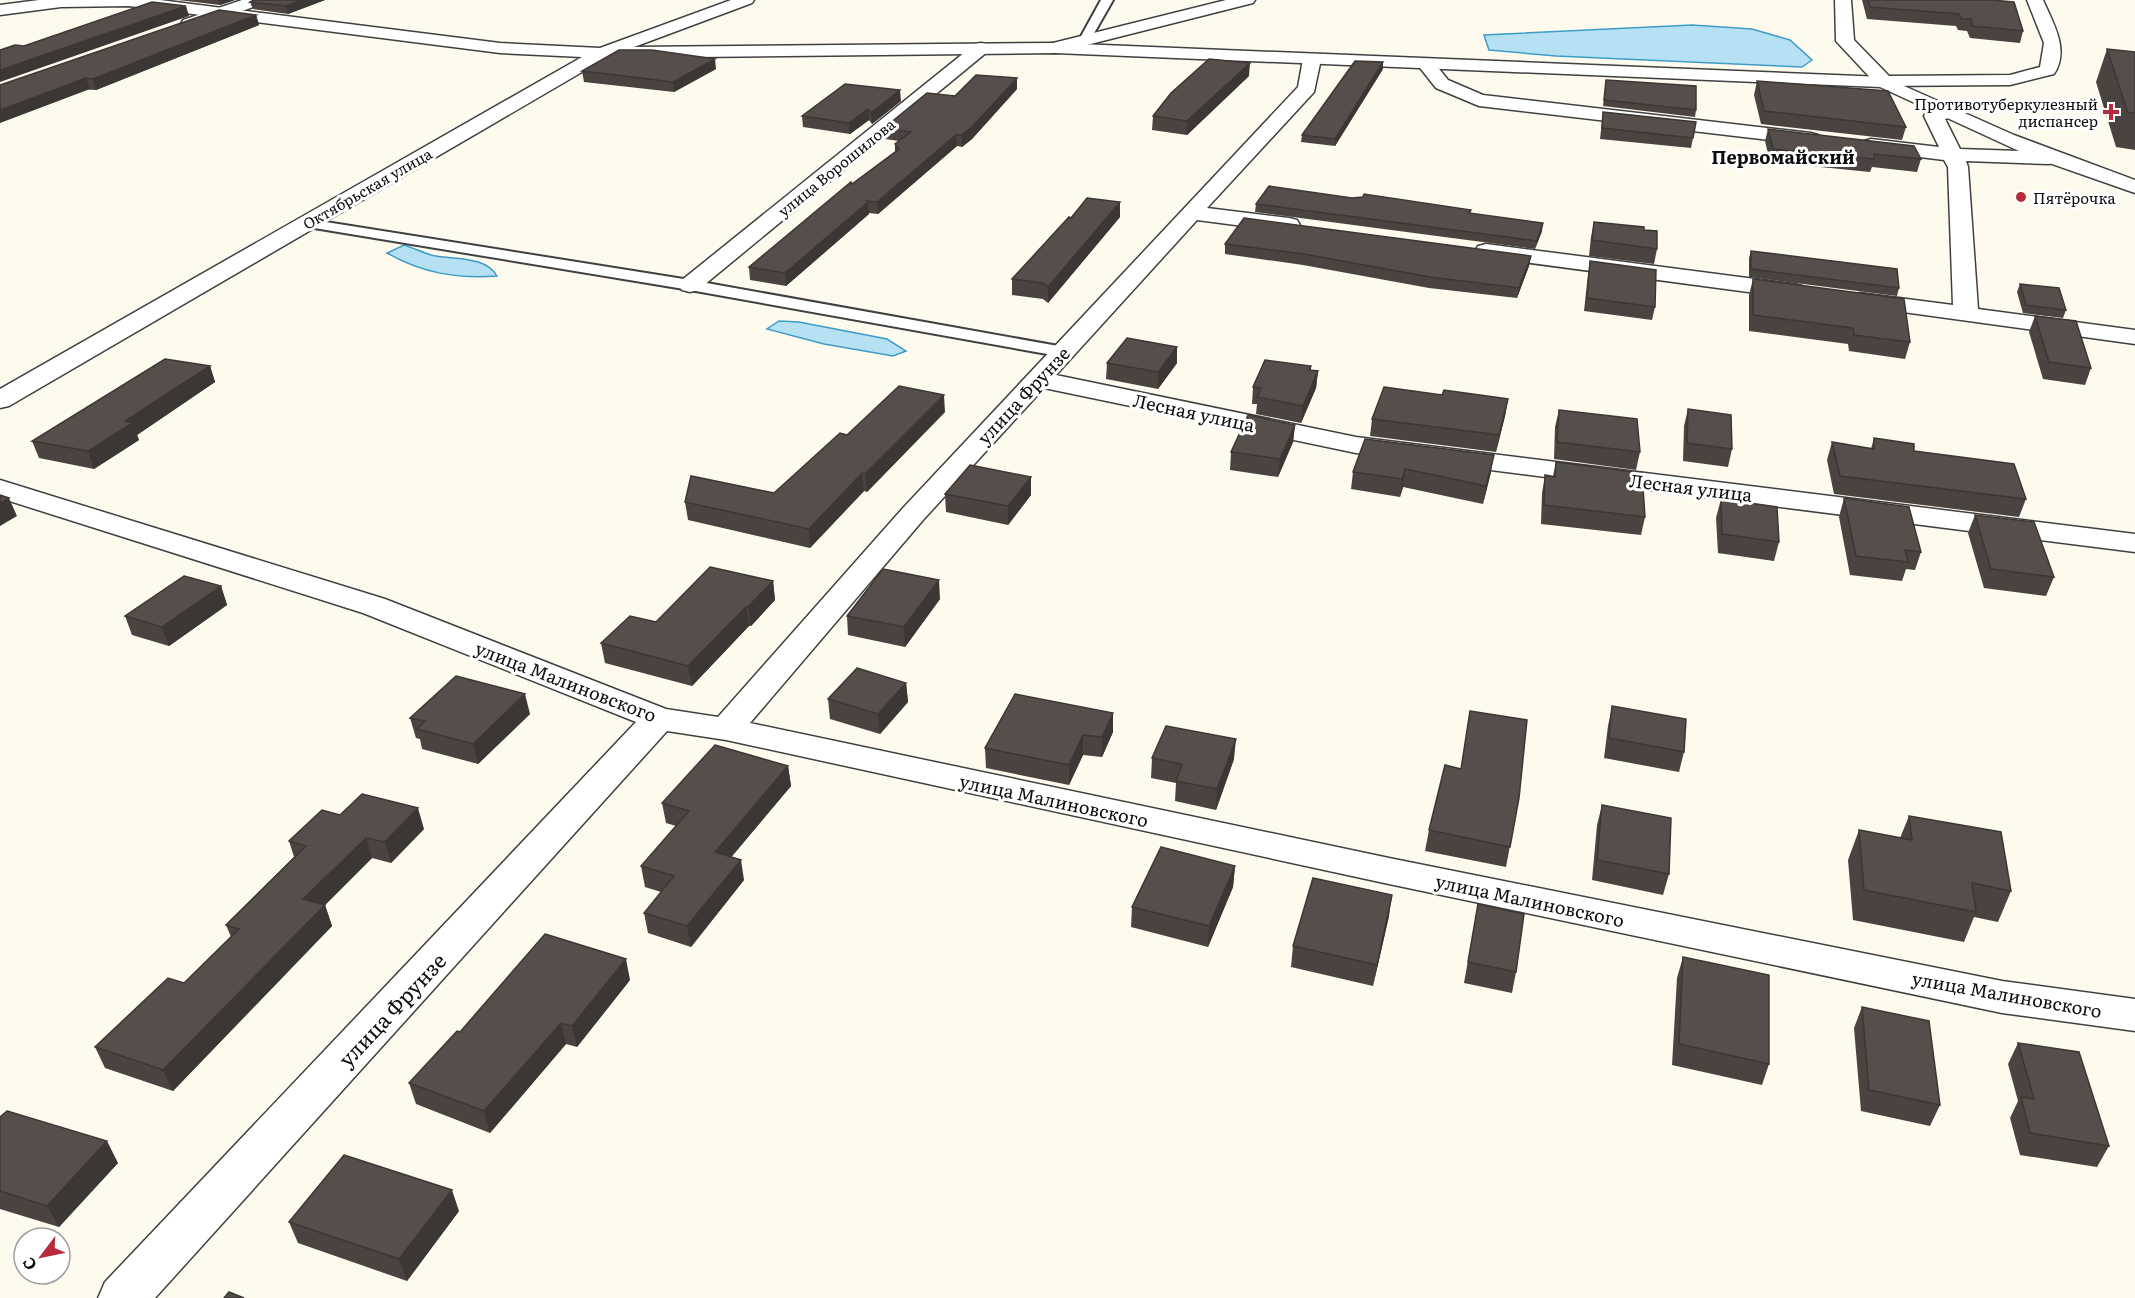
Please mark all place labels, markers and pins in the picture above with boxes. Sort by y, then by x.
place label: Противотуберкулезный диспансер [1914,92,2098,132]
marker: Противотуберкулезный диспансер [2102,103,2120,121]
place label: Пятёрочка [2033,186,2117,209]
marker: Пятёрочка [2014,190,2028,204]

